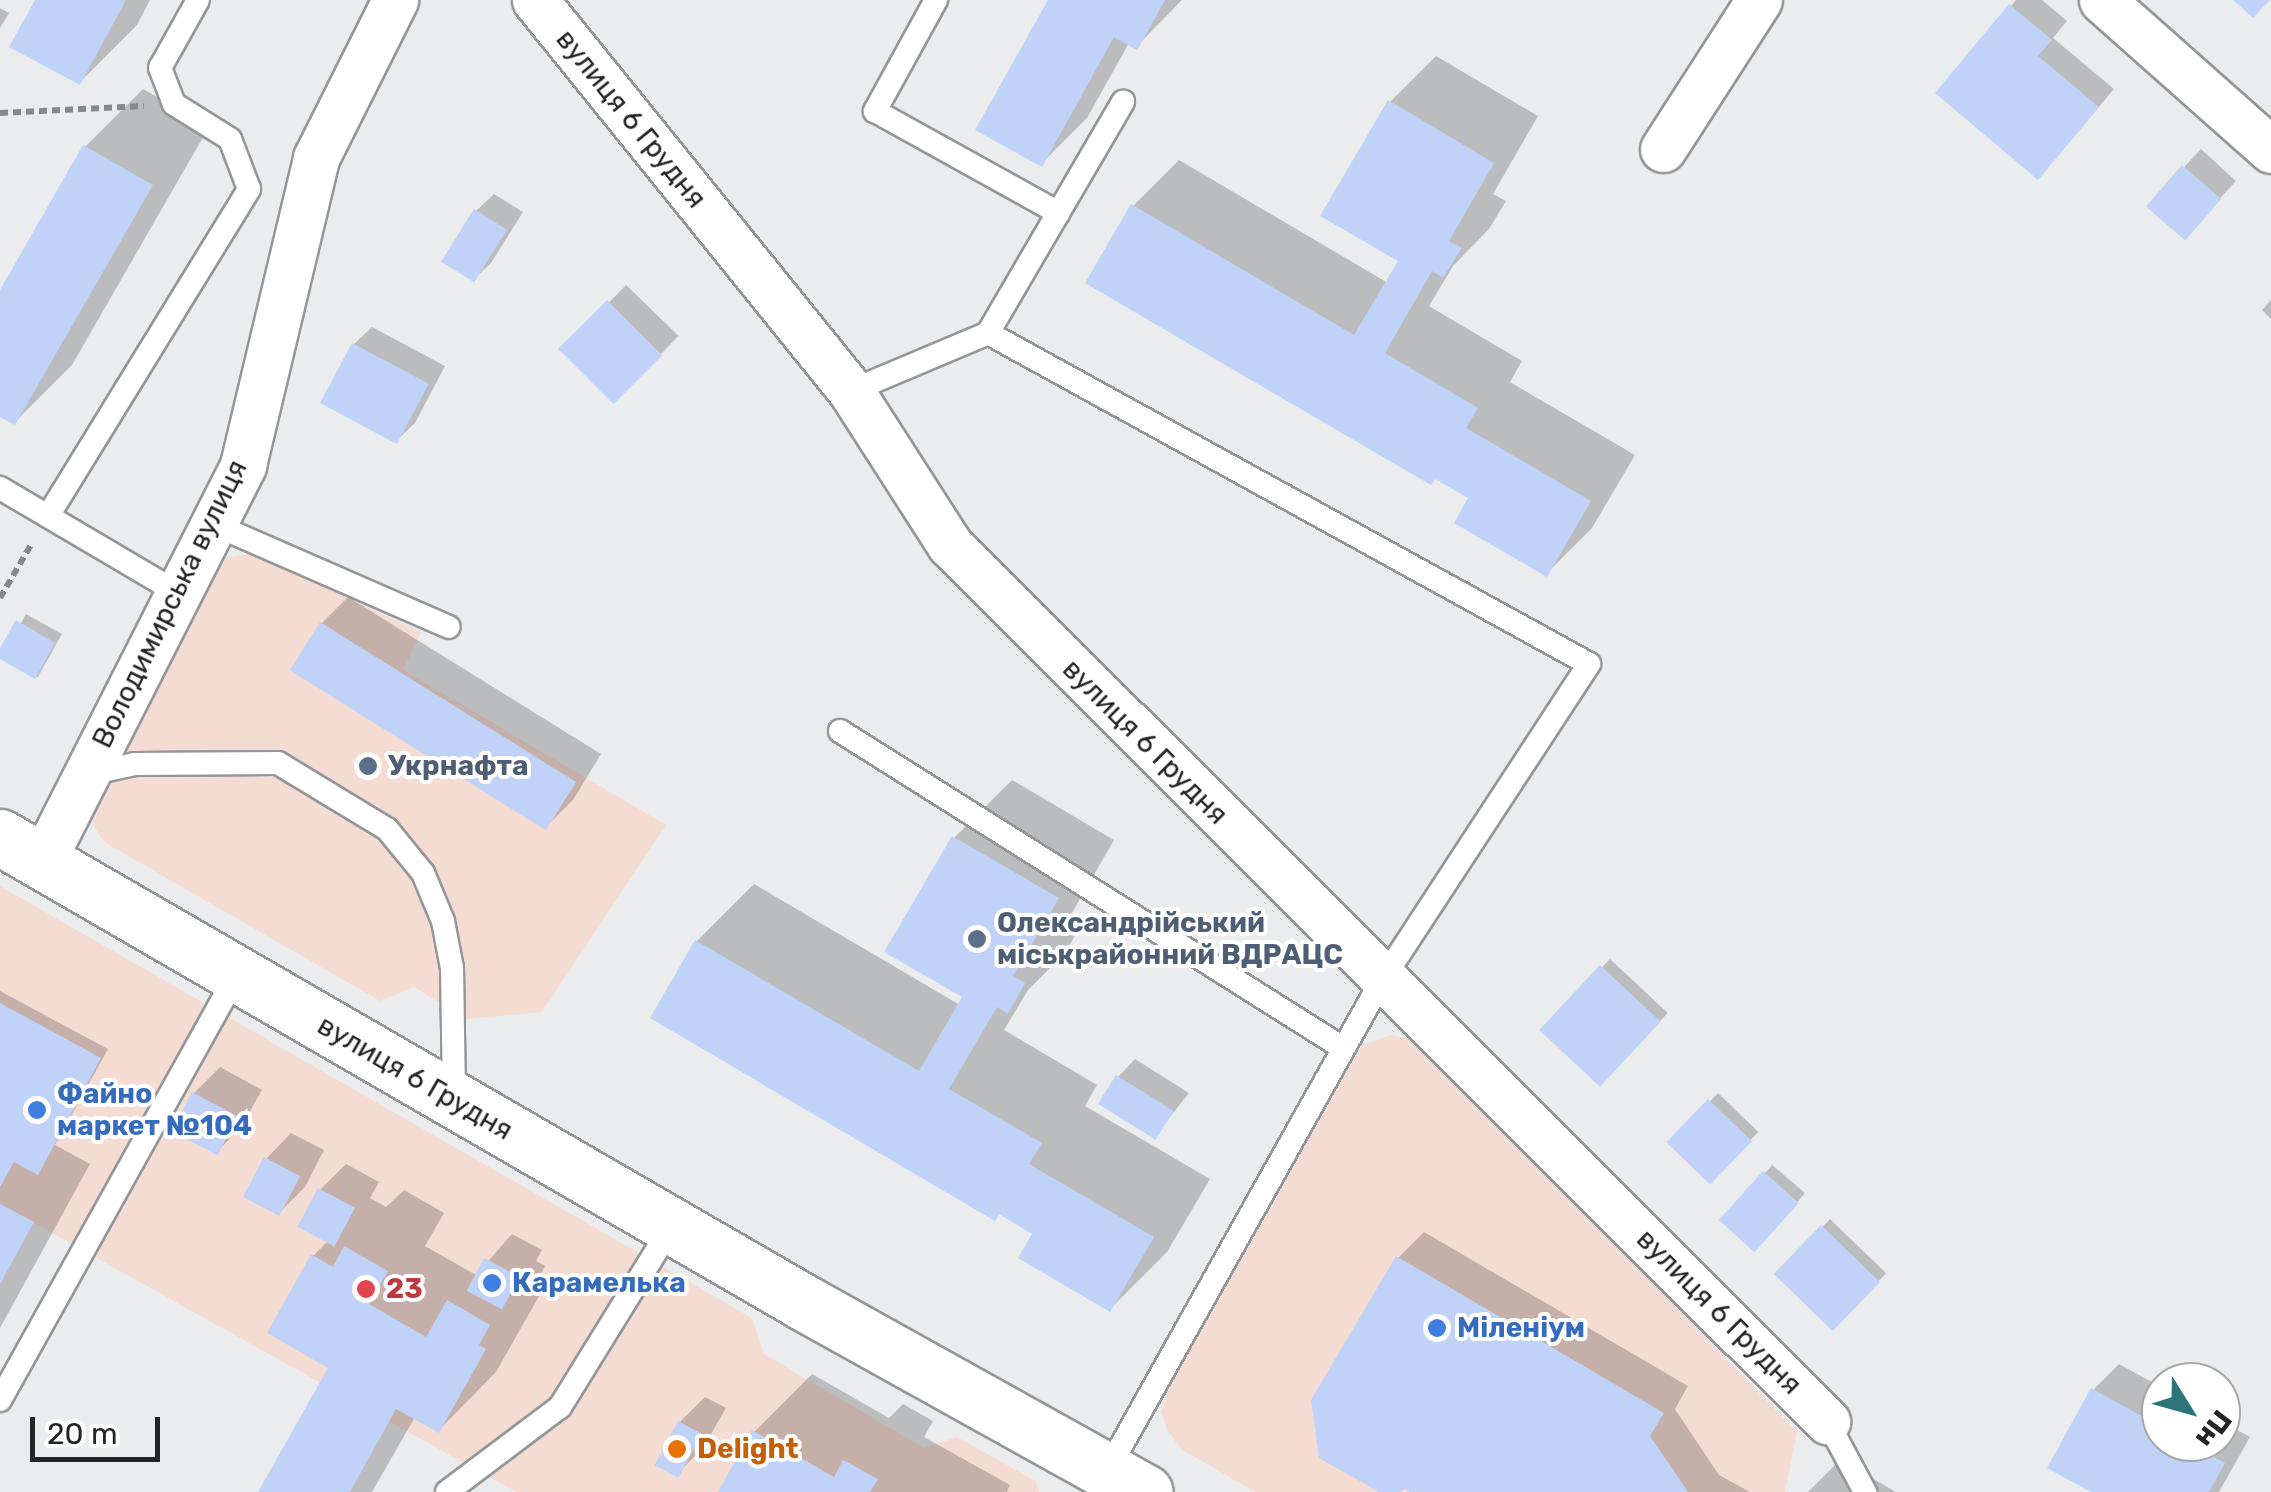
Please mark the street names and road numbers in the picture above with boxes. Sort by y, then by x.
street label: вулиця 6 Грудня [549,23,713,215]
street label: Володимирська вулиця [86,454,254,754]
street label: вулиця 6 Грудня [1056,653,1234,831]
street label: вулиця 6 Грудня [312,1009,518,1147]
street label: вулиця 6 Грудня [1630,1223,1808,1401]

